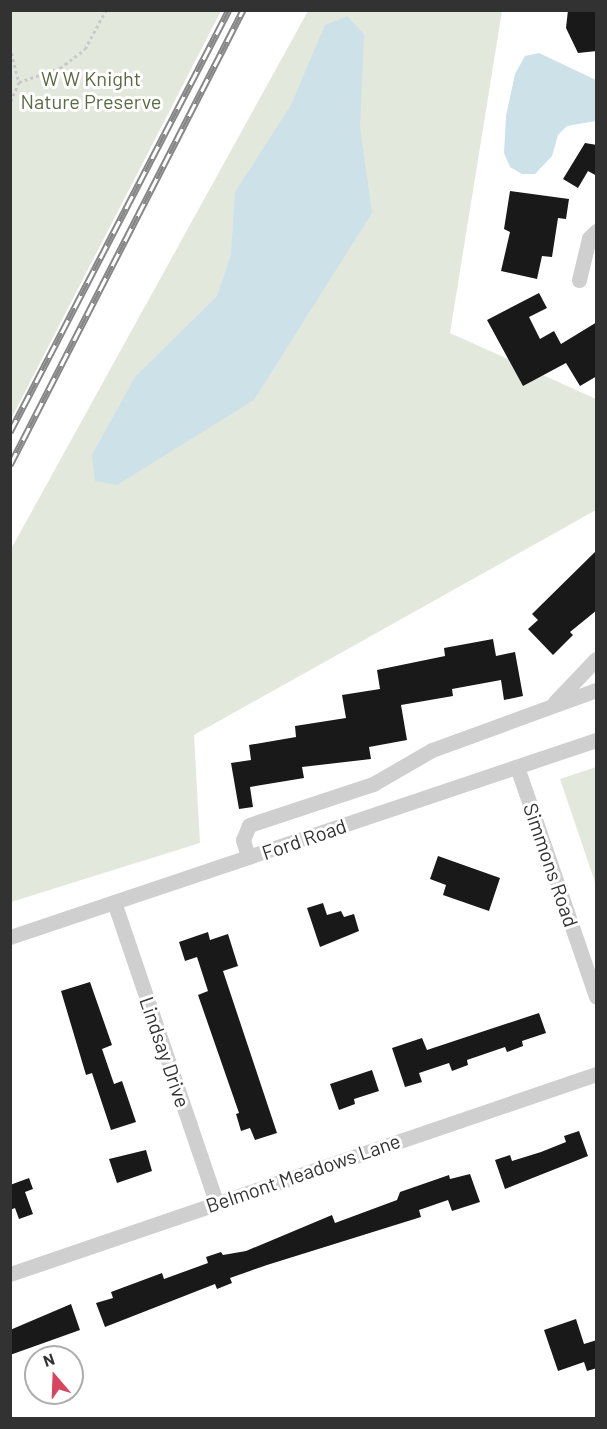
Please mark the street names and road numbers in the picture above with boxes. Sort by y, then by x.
street label: Simmons Road [519,800,583,930]
street label: Ford Road [259,813,349,865]
street label: Lindsay Drive [135,993,195,1111]
street label: Belmont Meadows Lane [203,1128,403,1218]

